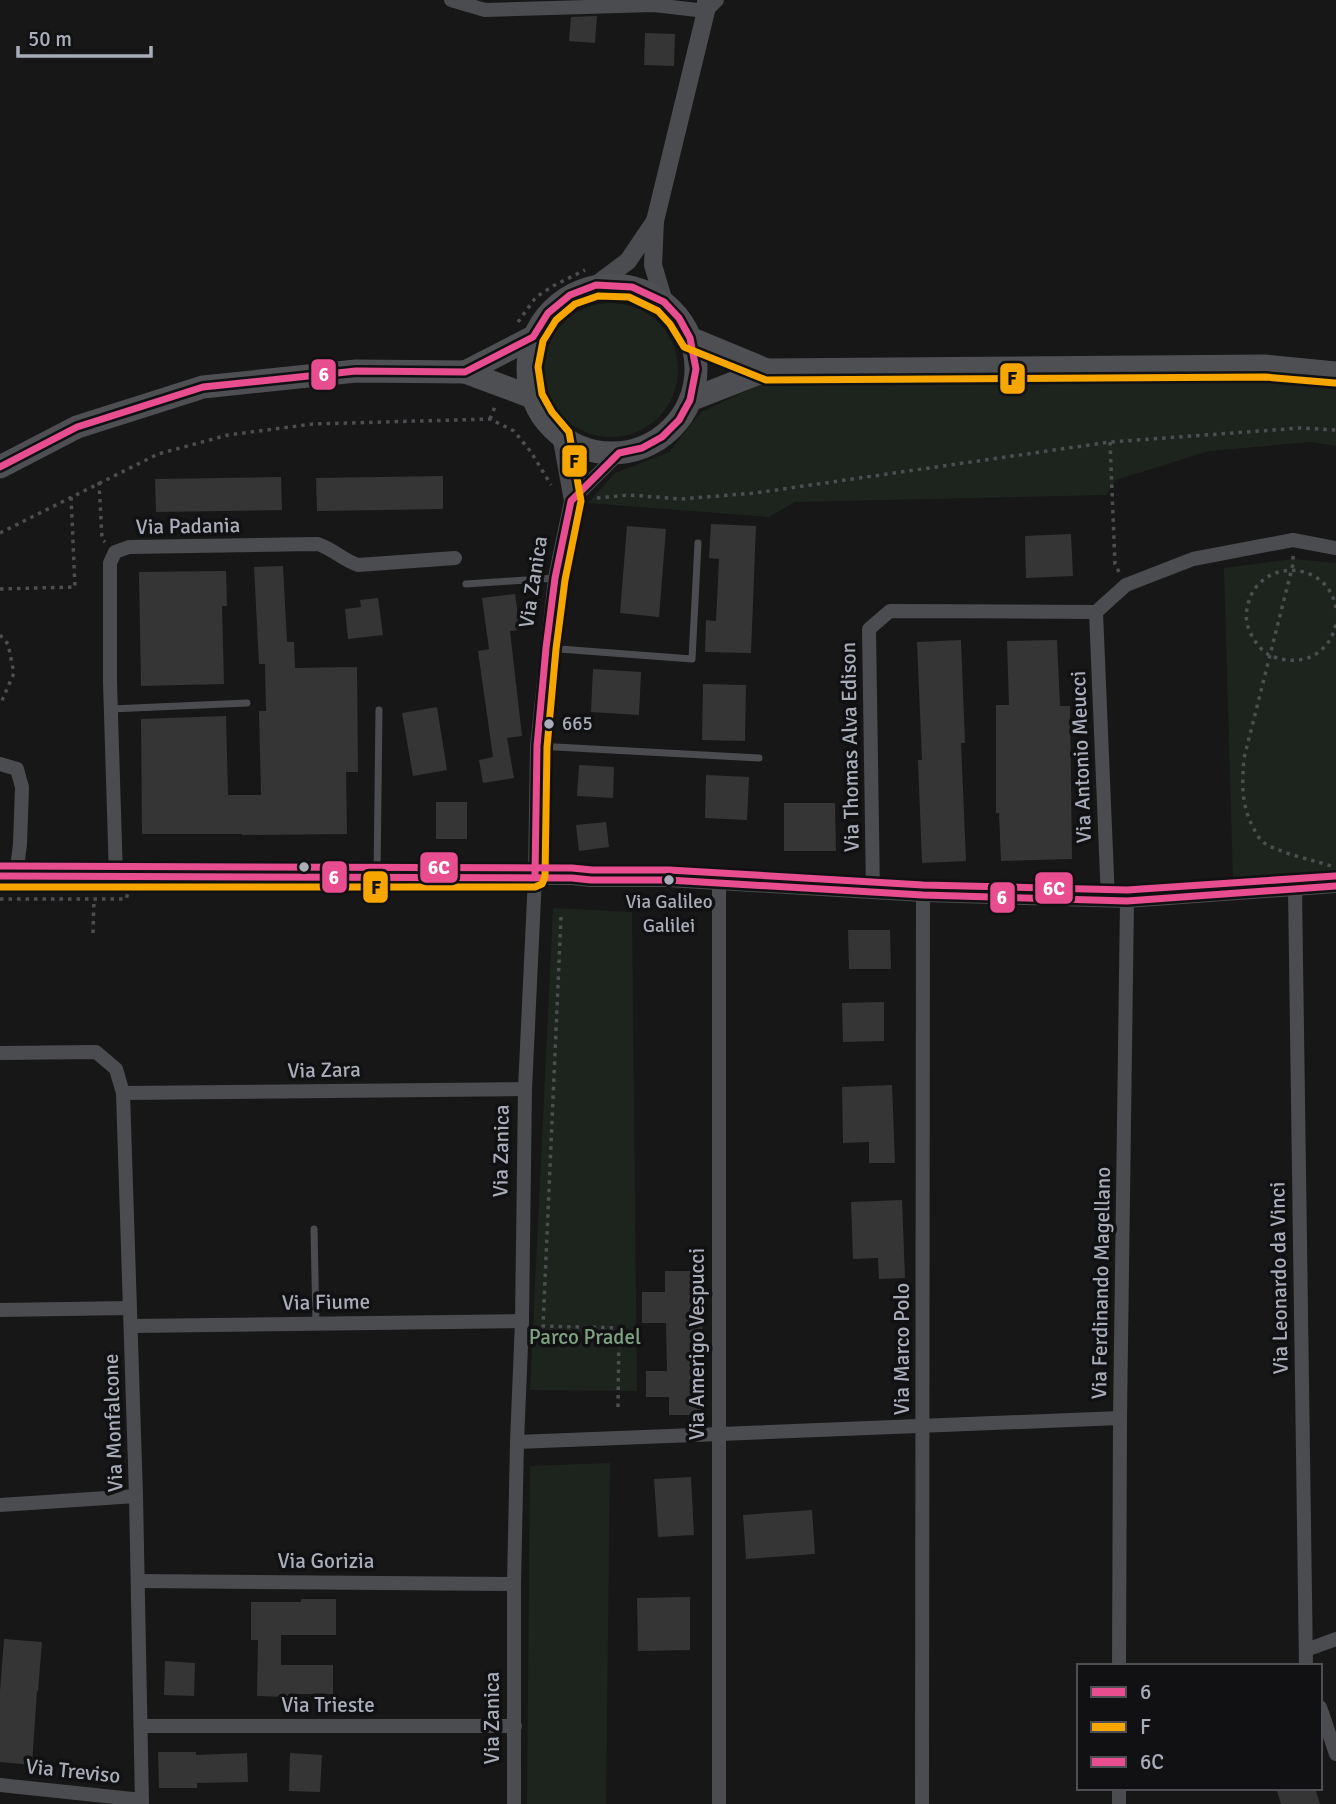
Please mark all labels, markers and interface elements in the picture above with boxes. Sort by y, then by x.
scale bar [18,14,150,58]
text: 50 m [28,26,72,52]
line badge: 6 [310,358,337,391]
line badge: F [999,362,1026,395]
text: 6 [319,363,329,387]
text: F [1007,367,1017,391]
line badge: F [561,444,588,478]
text: F [569,450,579,474]
street label: Via Padania [135,512,241,540]
street label: Via Zanica [513,534,553,630]
street label: Via Thomas Alva Edison [835,642,865,852]
street label: Via Antonio Meucci [1065,670,1097,844]
place label: 665 [562,712,593,736]
marker: 665 [542,717,556,731]
line badge: 6C [419,851,459,884]
text: 6C [428,856,450,880]
unlabelled marker [297,860,311,874]
line badge: 6 [321,860,348,894]
text: 6 [329,866,339,890]
line badge: F [362,870,389,904]
line badge: 6C [1034,871,1074,905]
marker: Via Galileo Galilei [662,873,676,887]
text: F [371,876,381,900]
text: 6C [1043,877,1065,901]
line badge: 6 [989,881,1016,914]
text: 6 [997,886,1007,910]
place label: Via Galileo Galilei [625,890,713,938]
street label: Via Zara [287,1056,361,1084]
street label: Via Zanica [487,1104,515,1198]
street label: Via Ferdinando Magellano [1086,1166,1116,1400]
street label: Via Leonardo da Vinci [1264,1181,1294,1375]
street label: Via Amerigo Vespucci [684,1248,710,1440]
street label: Via Marco Polo [889,1283,915,1415]
street label: Via Fiume [282,1288,370,1316]
park label: Parco Pradel [529,1324,641,1350]
street label: Via Monfalcone [98,1353,128,1493]
street label: Via Gorizia [278,1548,374,1574]
legend [1077,1664,1322,1790]
street label: Via Zanica [479,1672,505,1764]
text: 6 [1140,1679,1151,1705]
street label: Via Trieste [281,1692,375,1718]
text: F [1140,1714,1151,1740]
text: 6C [1140,1749,1164,1775]
street label: Via Treviso [24,1753,122,1789]

